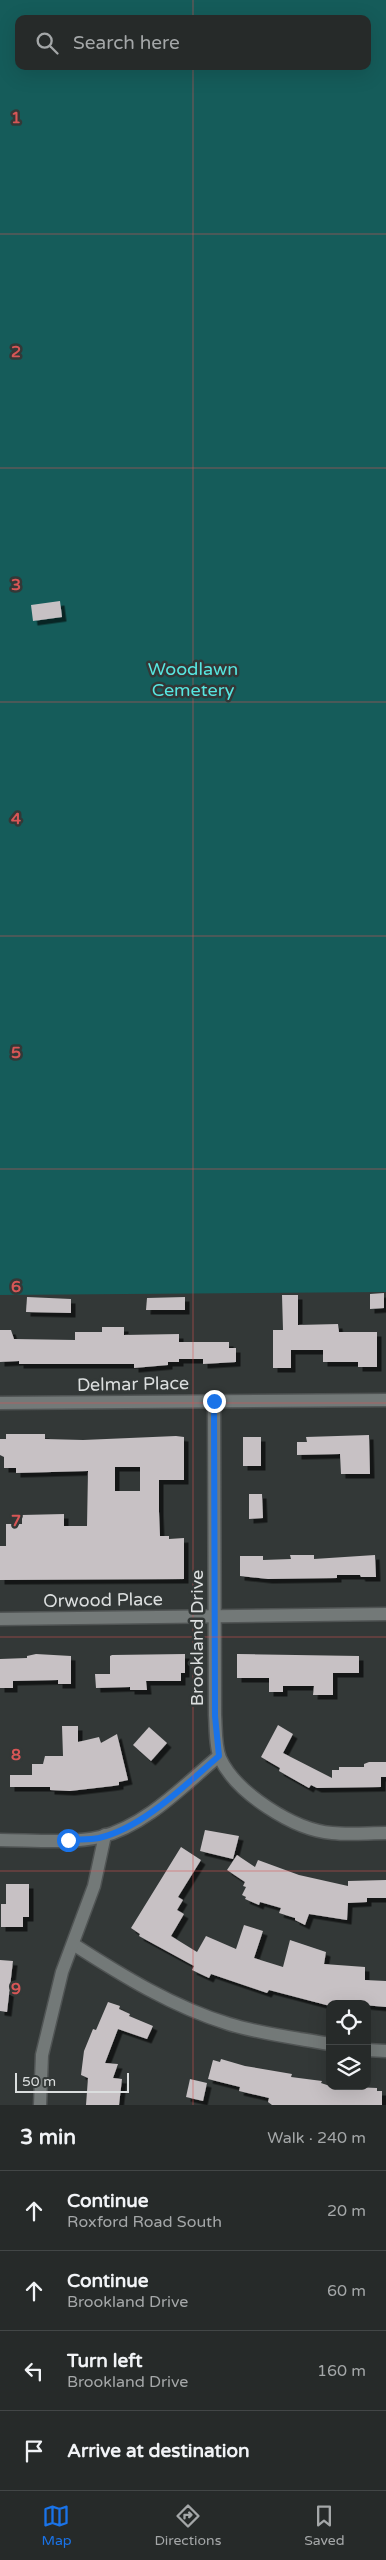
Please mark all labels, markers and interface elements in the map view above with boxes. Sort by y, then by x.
search box [15,15,371,70]
icon: search [33,29,61,57]
text: Search here [73,32,180,54]
text: 1 [11,108,21,128]
text: 2 [11,342,21,362]
text: 3 [11,575,21,595]
park label: Woodlawn Cemetery [148,658,238,701]
text: 4 [11,809,21,829]
text: 5 [11,1043,21,1063]
text: 6 [11,1277,21,1297]
street label: Delmar Place [77,1372,189,1396]
route end [203,1390,226,1413]
text: 7 [11,1511,21,1531]
street label: Brookland Drive [186,1570,208,1706]
street label: Orwood Place [43,1588,163,1612]
text: 8 [11,1745,21,1765]
route start [57,1829,80,1852]
text: 9 [11,1979,21,1999]
map controls [326,2000,371,2090]
button: locate [326,2000,371,2045]
button: layers [326,2045,371,2090]
scale bar [15,2070,129,2093]
text: 50 m [22,2073,56,2090]
text: 3 min [20,2125,76,2150]
text: Walk · 240 m [267,2128,366,2148]
text: Continue [67,2190,149,2212]
icon: ahead [20,2197,48,2225]
text: 20 m [327,2201,366,2221]
text: Roxford Road South [67,2212,222,2232]
text: Continue [67,2270,149,2292]
icon: ahead [20,2277,48,2305]
text: 60 m [327,2281,366,2301]
text: Brookland Drive [67,2292,188,2312]
text: Turn left [67,2350,143,2372]
icon: left [20,2357,48,2385]
text: 160 m [317,2361,366,2381]
text: Brookland Drive [67,2372,188,2392]
icon: arrive [20,2437,48,2465]
text: Arrive at destination [67,2440,250,2462]
tab: Map [41,2502,72,2549]
tab: Directions [154,2502,221,2549]
tab: Saved [304,2502,345,2549]

